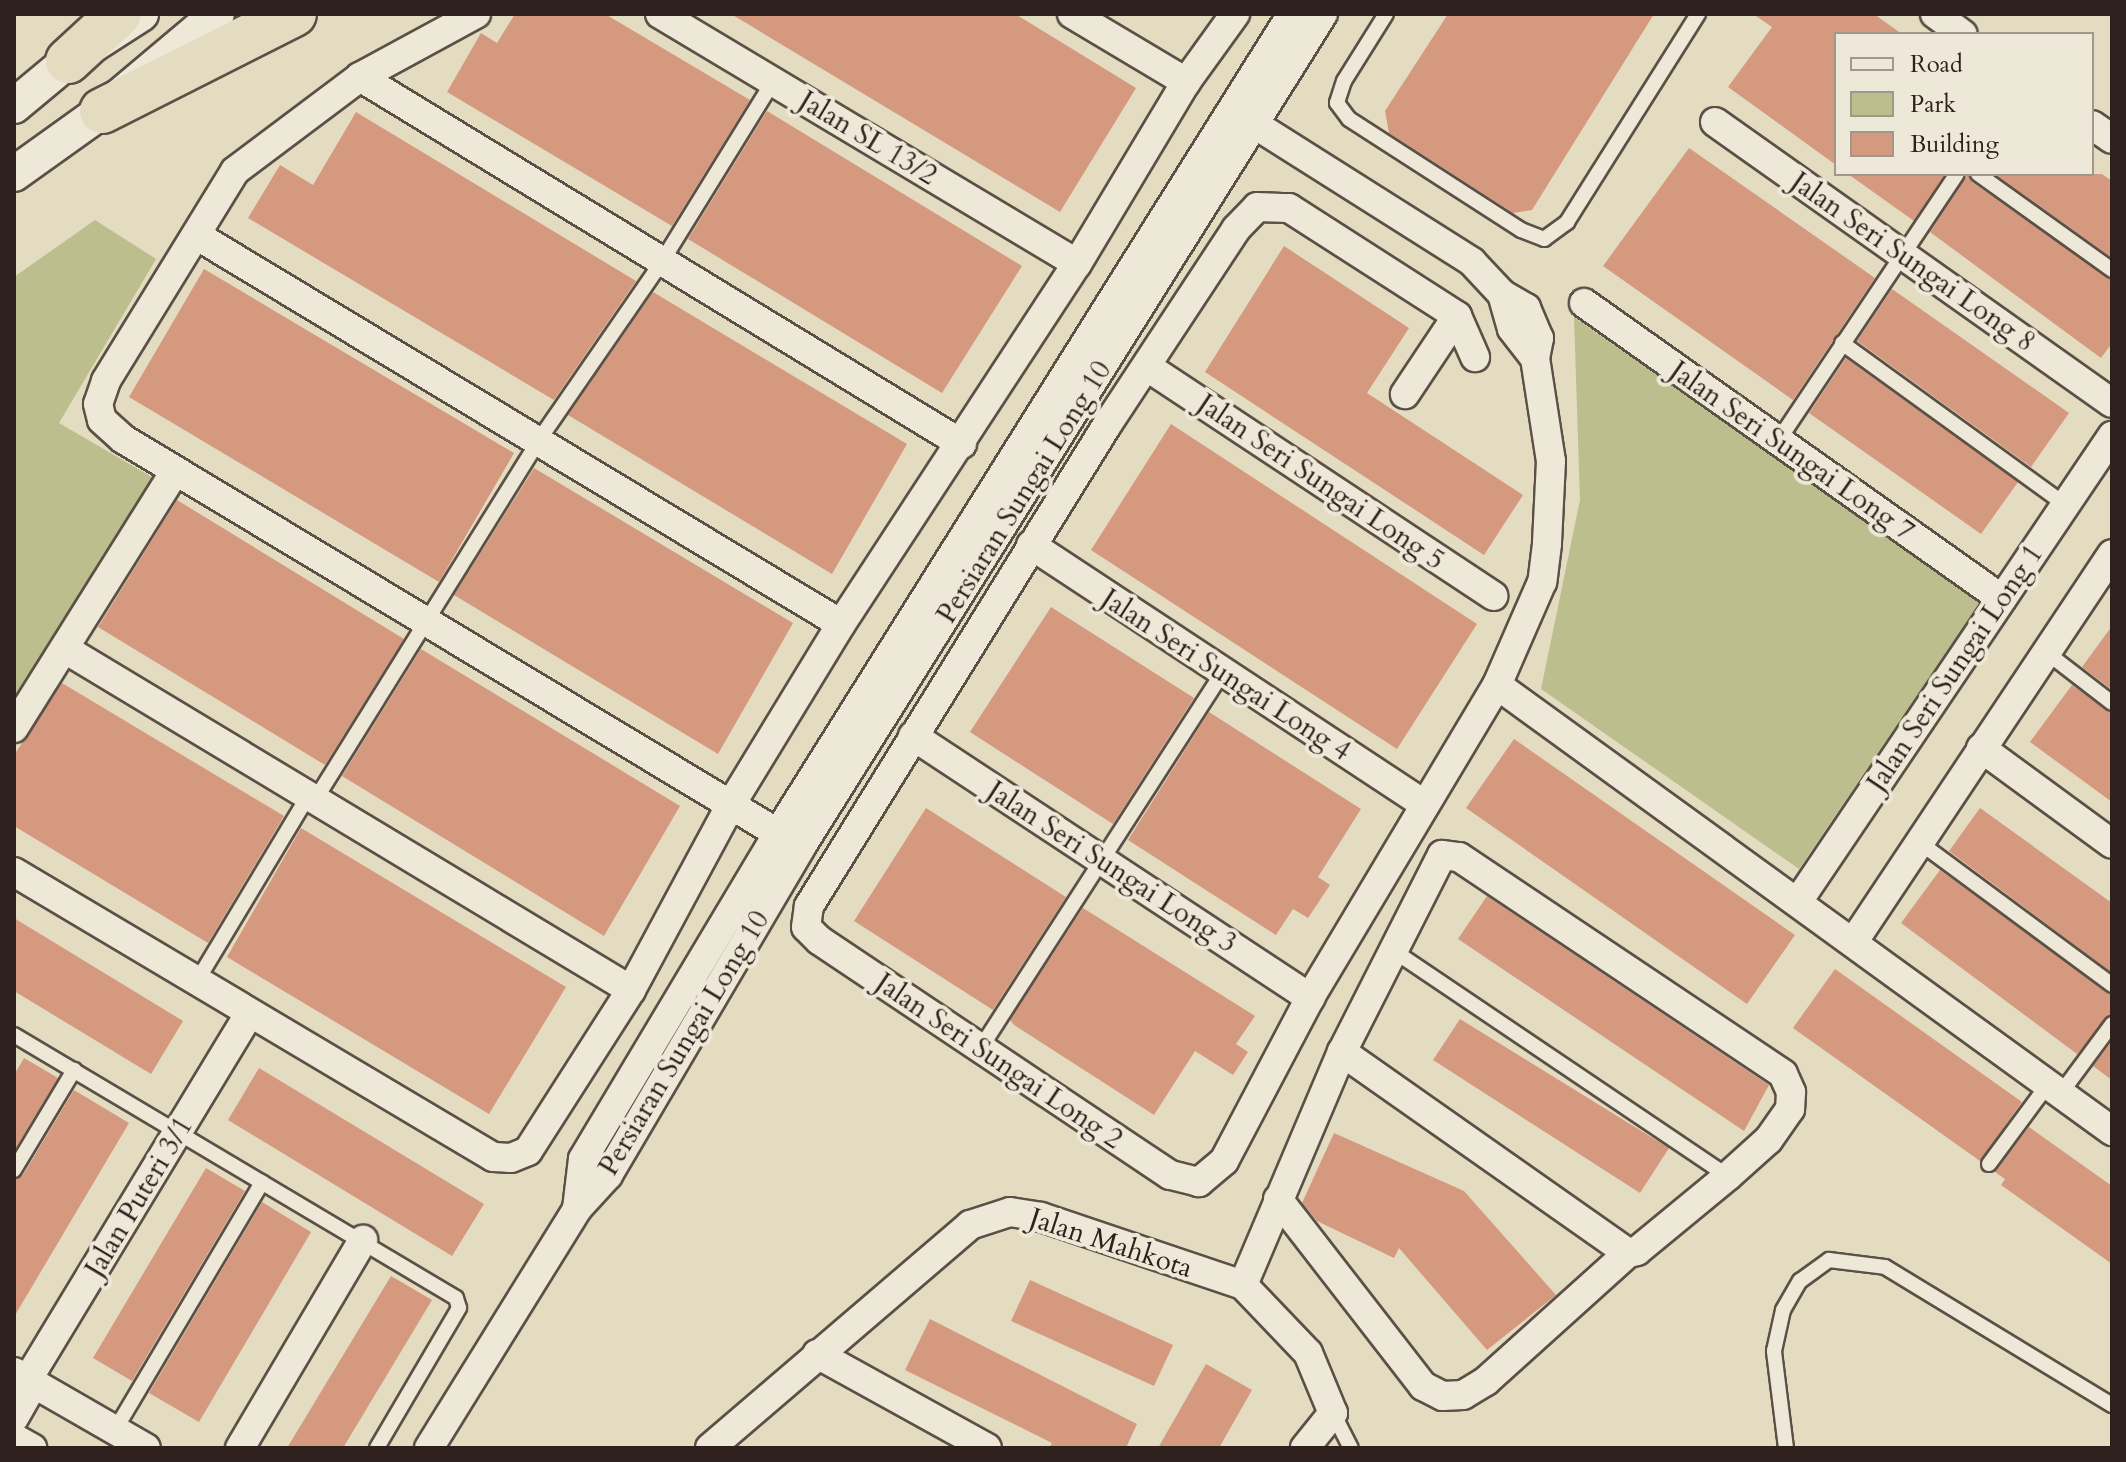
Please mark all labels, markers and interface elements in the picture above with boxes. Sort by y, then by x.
legend [1834,32,2094,176]
text: Road [1910,48,1963,81]
street label: Jalan SL 13/2 [793,84,943,192]
text: Park [1910,88,1956,121]
text: Building [1910,128,1999,161]
street label: Jalan Seri Sungai Long 8 [1784,165,2042,359]
street label: Jalan Seri Sungai Long 7 [1663,354,1921,548]
street label: Persiaran Sungai Long 10 [929,355,1119,629]
street label: Jalan Seri Sungai Long 5 [1191,387,1451,577]
street label: Jalan Seri Sungai Long 1 [1860,538,2050,798]
street label: Jalan Seri Sungai Long 4 [1095,582,1357,768]
street label: Jalan Seri Sungai Long 3 [981,774,1243,960]
street label: Persiaran Sungai Long 10 [592,905,776,1181]
street label: Jalan Seri Sungai Long 2 [869,966,1129,1156]
street label: Jalan Puteri 3/1 [78,1111,200,1283]
street label: Jalan Mahkota [1025,1201,1197,1285]

